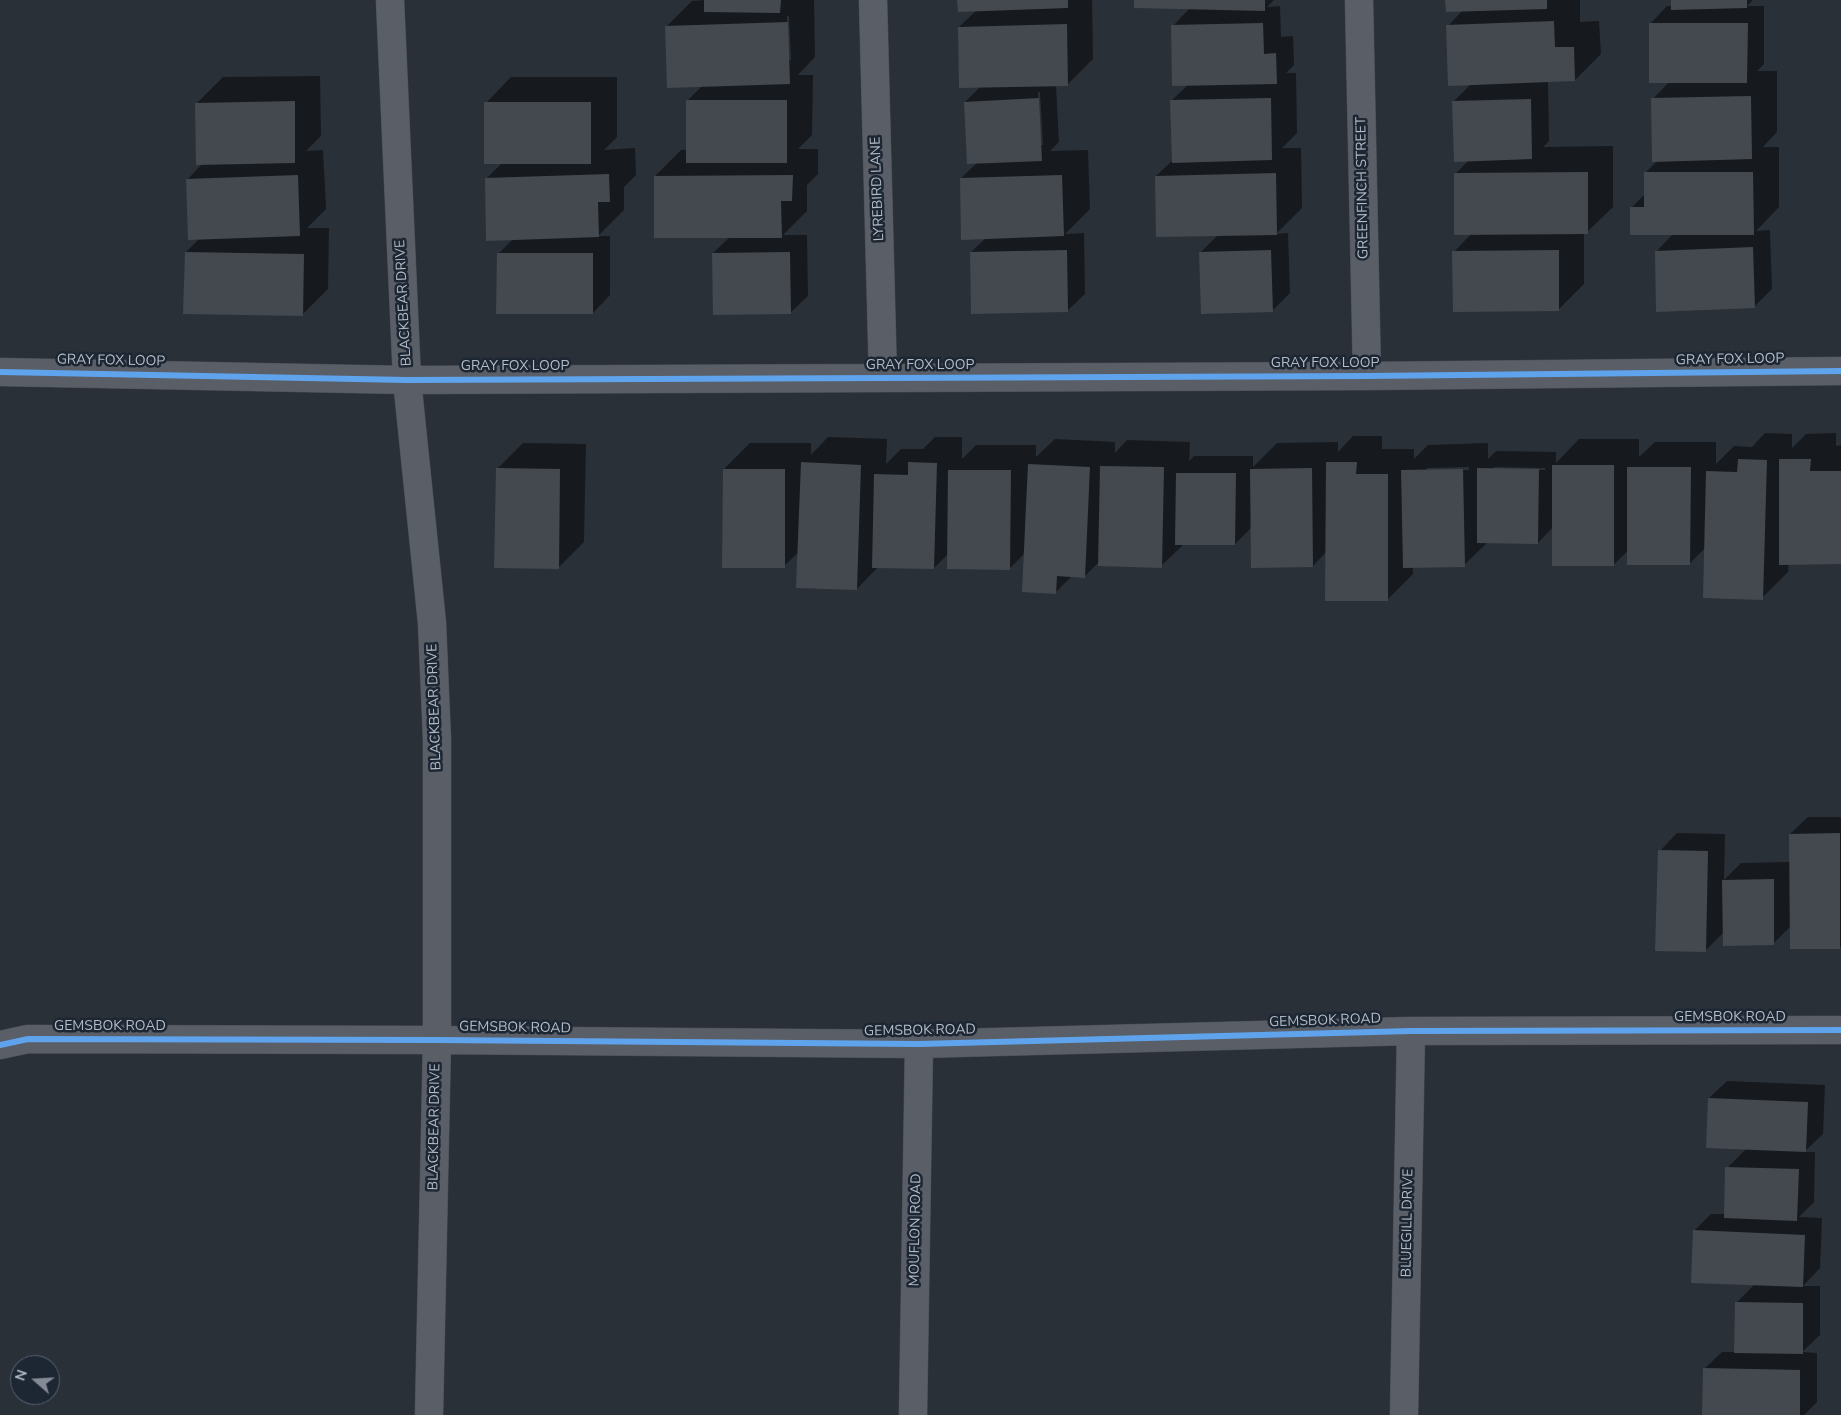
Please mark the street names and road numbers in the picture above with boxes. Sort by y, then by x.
street label: GREENFINCH STREET [1353,117,1373,259]
street label: LYREBIRD LANE [868,136,888,242]
street label: BLACKBEAR DRIVE [392,239,416,367]
street label: GRAY FOX LOOP [1676,351,1784,369]
street label: GRAY FOX LOOP [57,352,165,370]
street label: GRAY FOX LOOP [1271,356,1379,372]
street label: GRAY FOX LOOP [866,358,974,374]
street label: GRAY FOX LOOP [461,359,569,375]
street label: BLACKBEAR DRIVE [424,643,446,771]
street label: GEMSBOK ROAD [1674,1010,1786,1026]
street label: GEMSBOK ROAD [1269,1011,1381,1031]
street label: GEMSBOK ROAD [54,1019,166,1035]
street label: GEMSBOK ROAD [459,1019,571,1037]
street label: GEMSBOK ROAD [864,1022,976,1040]
street label: BLACKBEAR DRIVE [425,1063,445,1191]
street label: BLUEGILL DRIVE [1399,1169,1417,1277]
street label: MOUFLON ROAD [907,1173,925,1287]

